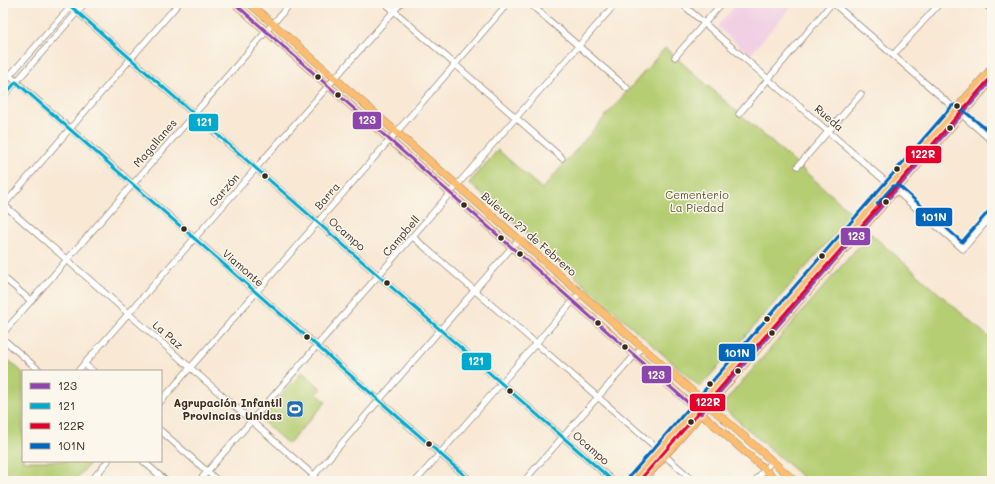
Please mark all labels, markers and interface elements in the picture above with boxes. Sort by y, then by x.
unlabelled marker [313,72,323,82]
unlabelled marker [333,90,343,100]
street label: Rueda [812,101,847,134]
unlabelled marker [952,101,962,111]
line badge: 123 [352,111,382,130]
text: 123 [358,112,376,127]
line badge: 121 [188,113,219,132]
text: 121 [196,114,212,129]
street label: Magallanes [129,115,180,170]
unlabelled marker [945,123,955,133]
line badge: 122R [905,145,942,164]
text: 122R [911,146,936,161]
unlabelled marker [892,164,902,174]
street label: Garzón [205,170,242,209]
unlabelled marker [260,171,270,181]
street label: Barra [311,179,343,213]
park label: Cementerio La Piedad [665,187,729,215]
street label: Bulevar 27 de Febrero [479,188,580,279]
unlabelled marker [881,197,891,207]
unlabelled marker [459,200,469,210]
line badge: 101N [915,207,953,227]
text: 101N [921,209,947,224]
street label: Campbell [379,212,423,259]
street label: Ocampo [326,213,369,254]
unlabelled marker [179,224,189,234]
line badge: 123 [840,227,871,246]
text: 123 [847,228,865,243]
unlabelled marker [496,233,506,243]
street label: Viamonte [219,245,267,290]
unlabelled marker [515,249,525,259]
unlabelled marker [817,251,827,261]
unlabelled marker [382,278,392,288]
unlabelled marker [762,314,772,324]
street label: La Paz [150,317,187,352]
unlabelled marker [593,318,603,328]
unlabelled marker [767,328,777,338]
unlabelled marker [302,332,312,342]
unlabelled marker [620,342,630,352]
line badge: 101N [718,343,756,362]
text: 101N [724,345,750,360]
line badge: 121 [461,352,492,371]
text: 121 [468,353,484,368]
line badge: 123 [641,365,672,384]
unlabelled marker [733,366,743,376]
text: 123 [647,367,665,382]
legend [22,370,162,462]
text: 123 [58,377,77,393]
unlabelled marker [705,379,715,389]
unlabelled marker [505,386,515,396]
line badge: 122R [689,393,726,412]
text: 122R [696,394,721,409]
place label: Agrupación Infantil Provincias Unidas [174,395,282,423]
text: 121 [58,397,75,413]
sports icon: Agrupación Infantil Provincias Unidas [285,399,305,419]
text: 122R [58,417,84,433]
unlabelled marker [686,417,696,427]
street label: Ocampo [570,427,613,468]
text: 101N [58,437,85,453]
unlabelled marker [424,439,434,449]

